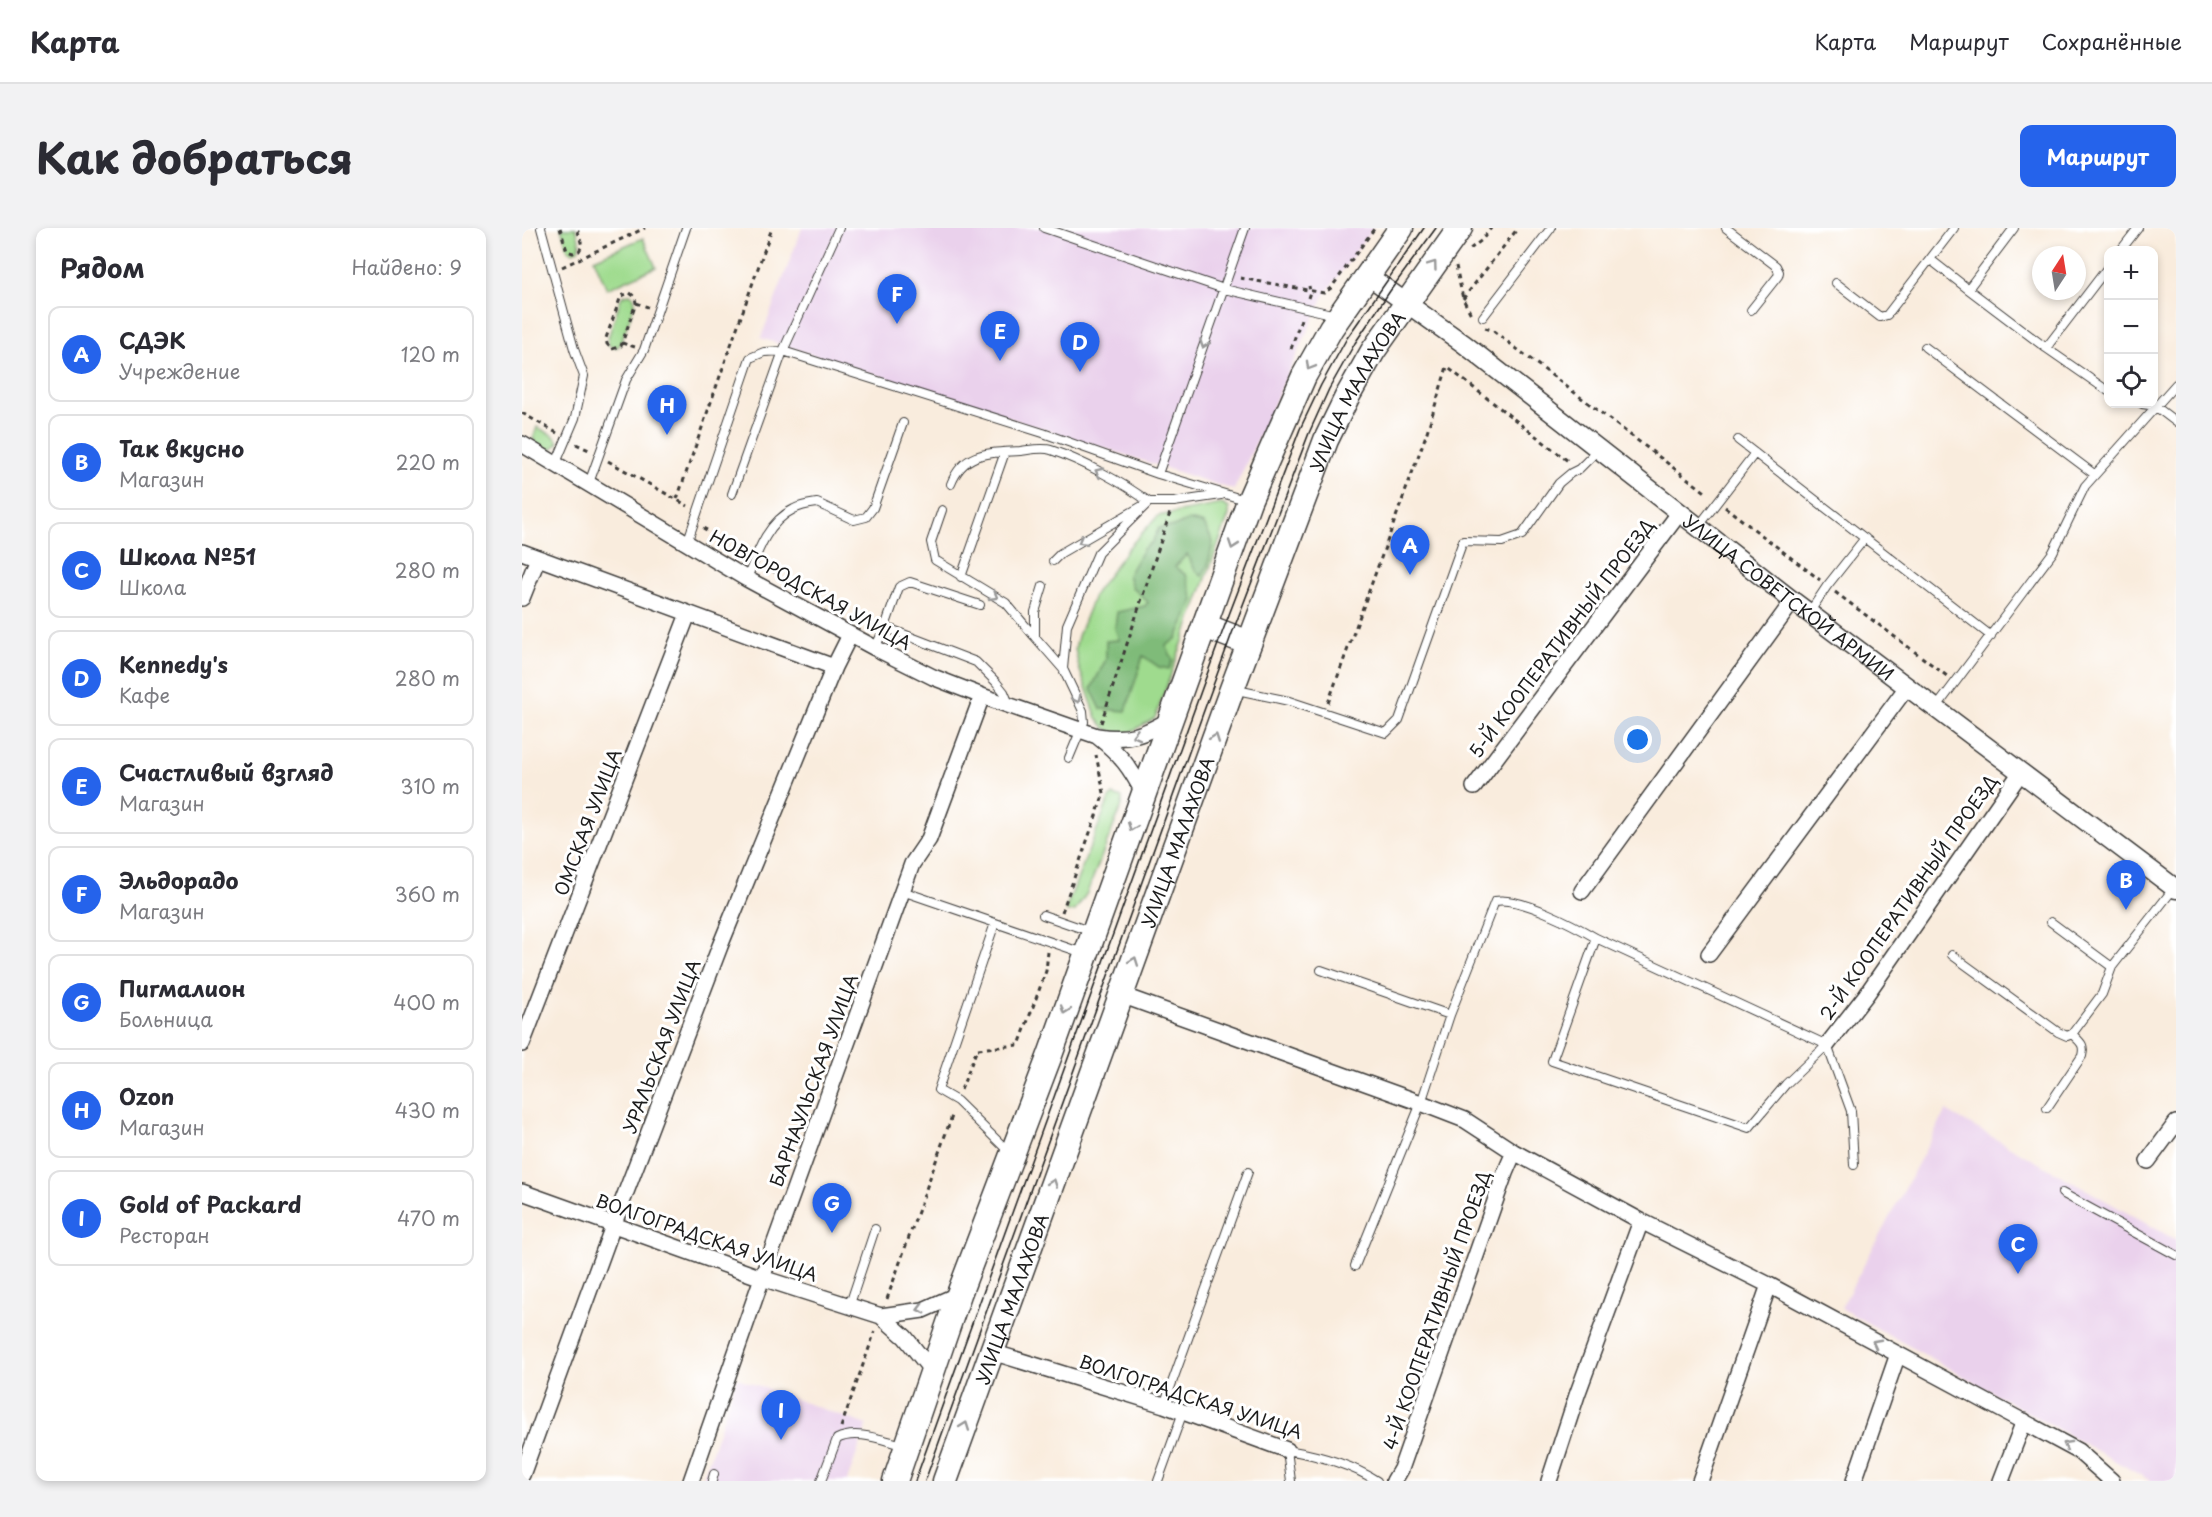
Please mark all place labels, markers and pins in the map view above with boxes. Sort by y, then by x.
pin: F [878,274,916,324]
pin: E [980,312,1020,361]
pin: D [1060,322,1100,372]
pin: H [648,386,686,435]
pin: A [1390,526,1430,575]
pin: B [2106,860,2146,910]
pin: G [812,1184,852,1233]
pin: C [1998,1224,2038,1274]
pin: I [762,1390,800,1440]

